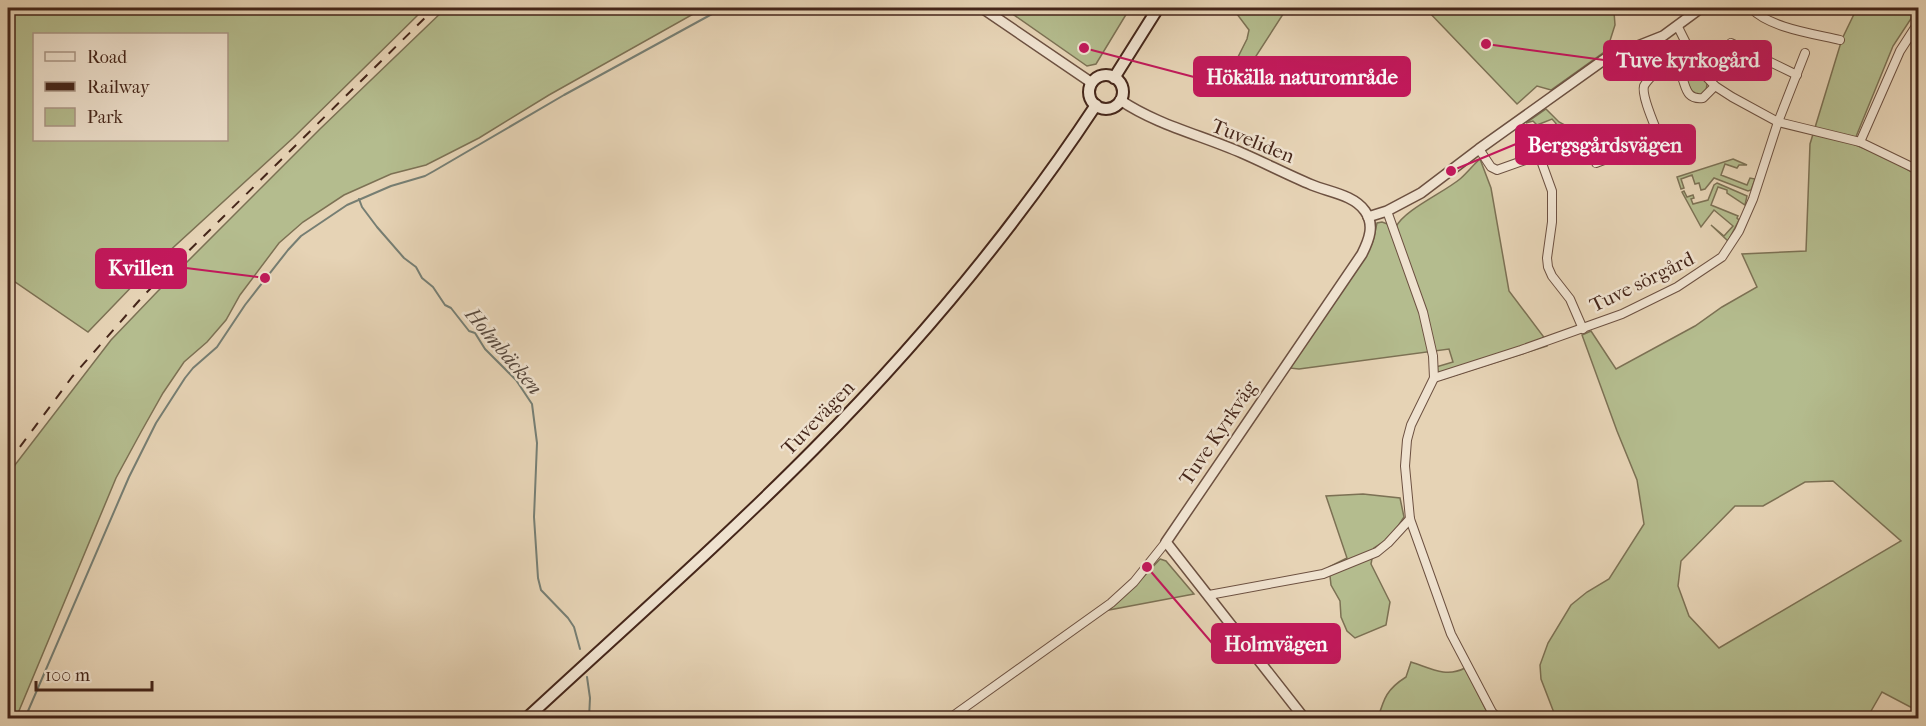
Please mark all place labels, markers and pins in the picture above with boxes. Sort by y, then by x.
callout: Tuve kyrkogård [1604,41,1771,80]
callout: Hökälla naturområde [1194,57,1410,96]
callout: Bergsgårdsvägen [1516,125,1695,164]
callout: Kvillen [96,249,186,288]
callout: Holmvägen [1212,624,1340,663]

